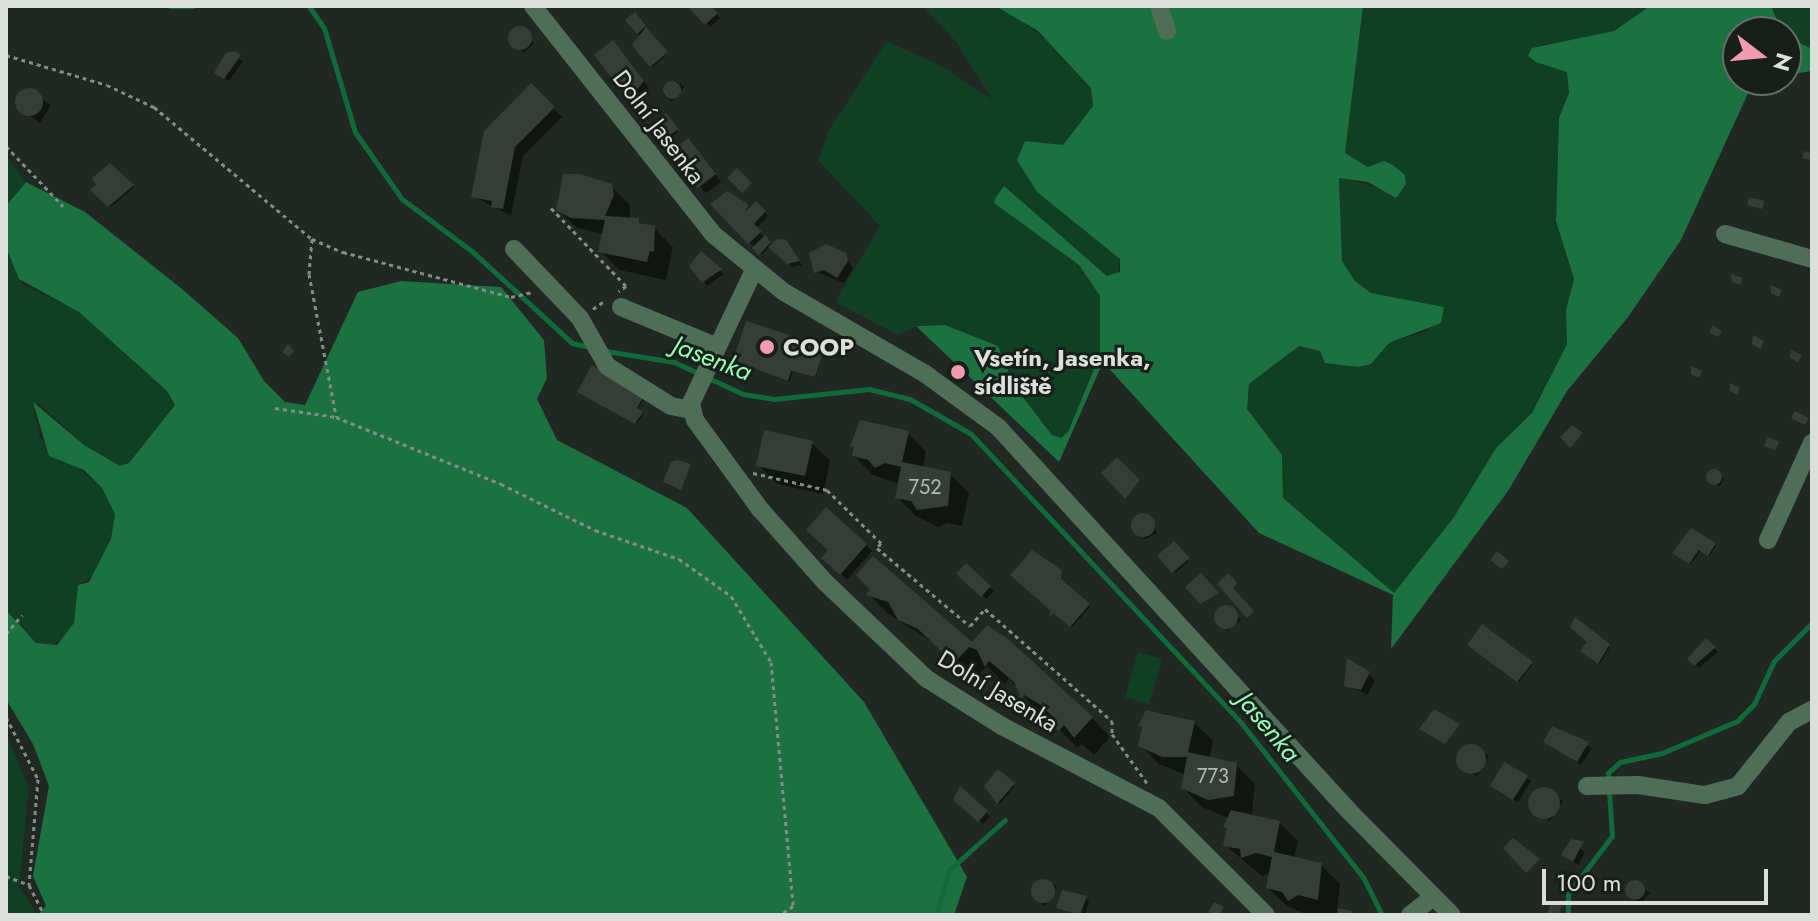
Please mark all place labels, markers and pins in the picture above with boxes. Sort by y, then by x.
place label: COOP [783,333,854,361]
marker: COOP [758,338,776,356]
place label: Vsetín, Jasenka, sídliště [974,344,1151,400]
marker: Vsetín, Jasenka, sídliště [949,363,967,381]

